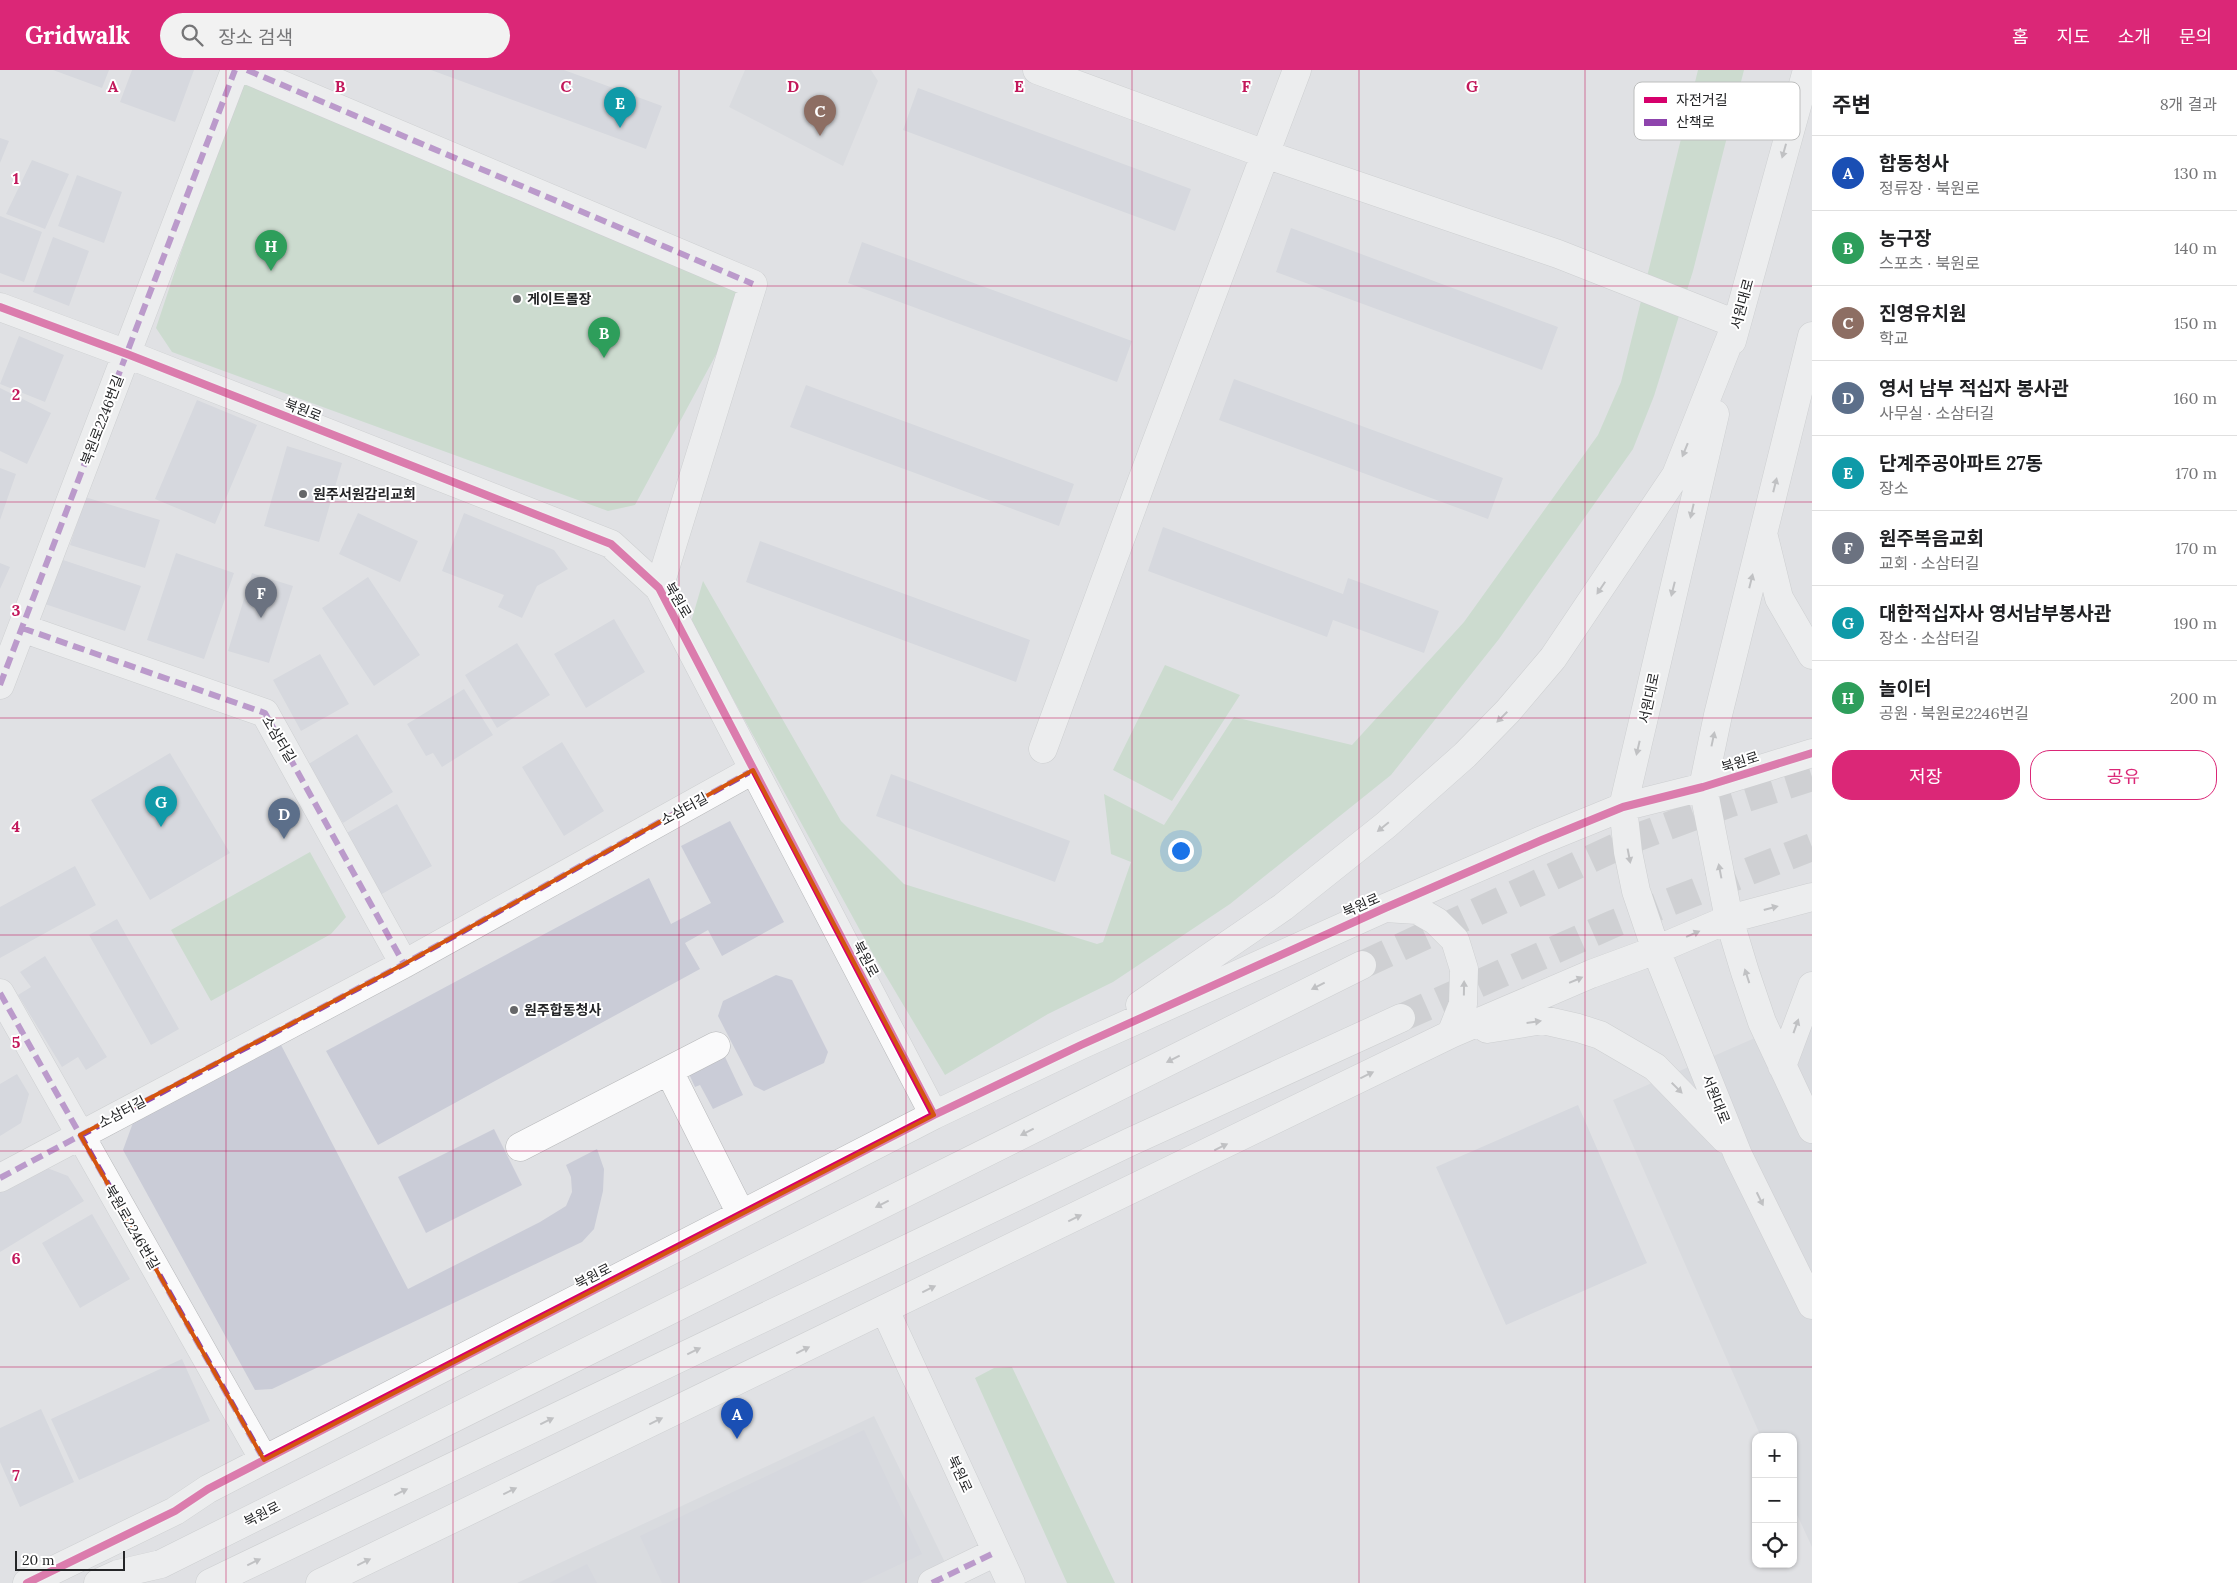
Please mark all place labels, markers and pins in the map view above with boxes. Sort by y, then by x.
pin: E [604,87,636,128]
pin: C [804,95,836,136]
pin: H [255,230,287,271]
place label: 게이트볼장 [527,290,592,308]
marker: 게이트볼장 [511,293,523,305]
pin: B [588,317,620,358]
place label: 원주서원감리교회 [313,485,416,503]
marker: 원주서원감리교회 [297,488,309,500]
pin: F [245,577,277,618]
pin: G [145,786,177,827]
pin: D [268,798,300,839]
place label: 원주합동청사 [524,1001,601,1019]
marker: 원주합동청사 [508,1004,520,1016]
pin: A [721,1398,753,1439]

